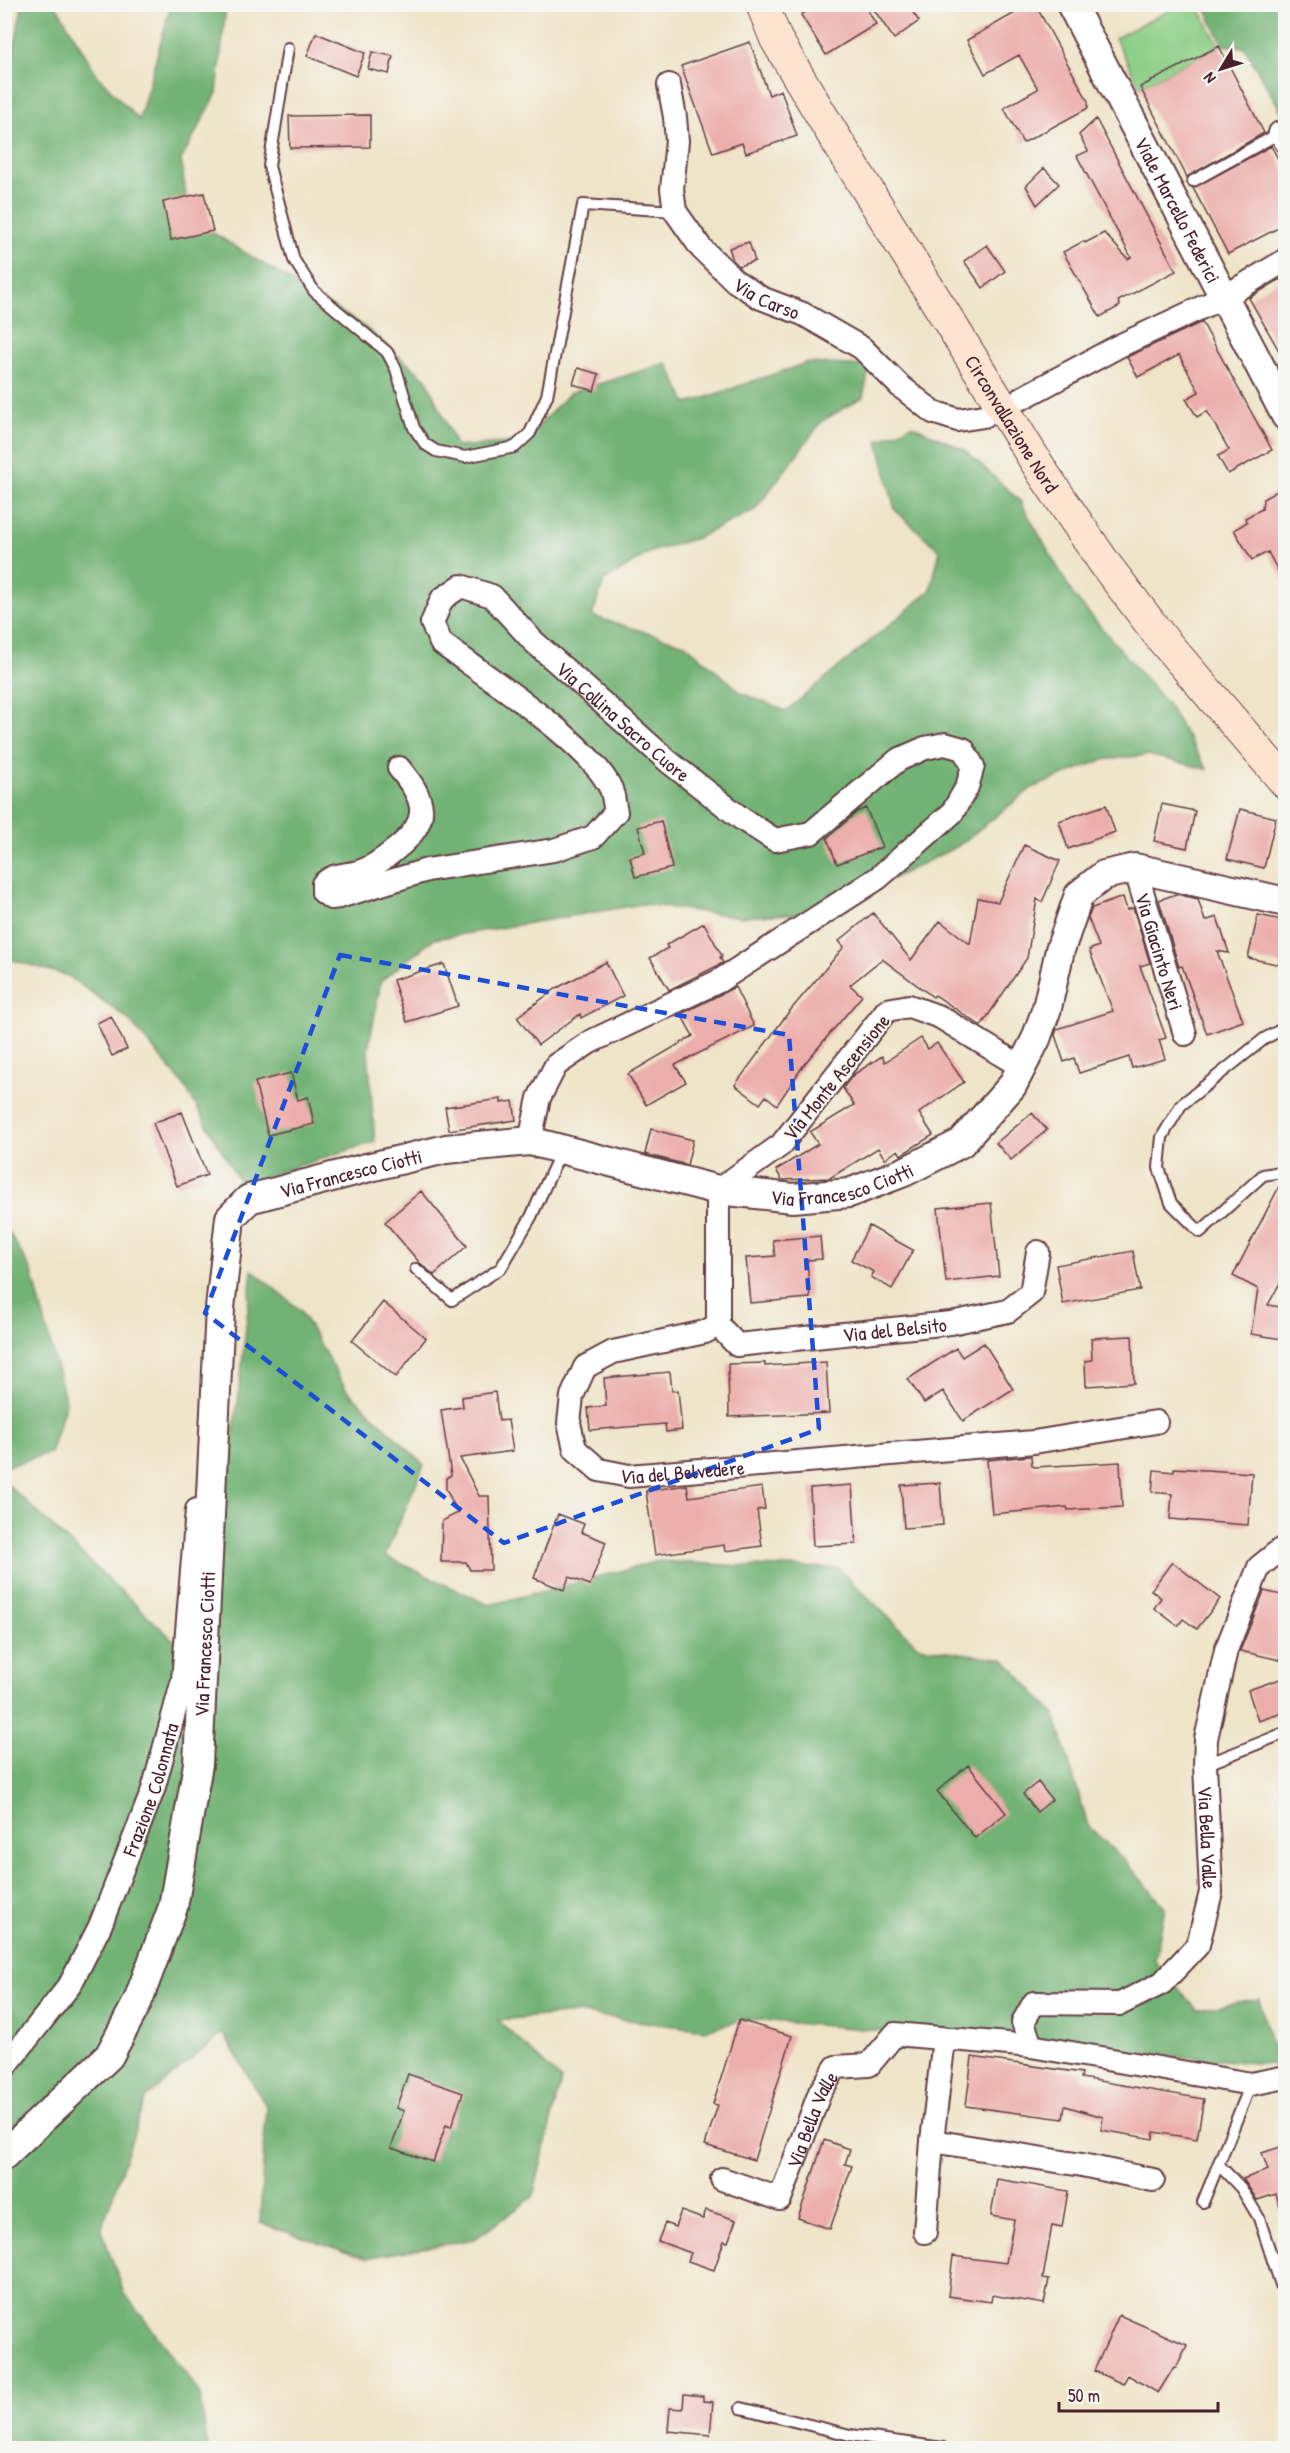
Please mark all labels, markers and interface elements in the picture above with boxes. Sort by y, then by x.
north arrow [1191,39,1251,99]
text: N [1198,68,1220,88]
street label: Viale Marcello Federici [1129,132,1228,288]
street label: Via Carso [728,270,804,325]
street label: Circonvallazione Nord [959,350,1066,498]
street label: Via Collina Sacro Cuore [551,655,696,787]
street label: Via Giacinto Neri [1130,889,1191,1014]
street label: Via Monte Ascensione [776,1008,896,1146]
street label: Via Francesco Ciotti [277,1142,425,1204]
street label: Via Francesco Ciotti [769,1156,918,1212]
street label: Via del Belsito [841,1310,948,1348]
street label: Via del Belvedere [618,1453,746,1490]
street label: Via Francesco Ciotti [187,1571,221,1718]
street label: Frazione Colonnata [115,1719,184,1861]
street label: Via Bella Valle [1193,1785,1224,1889]
street label: Via Bella Valle [779,2065,844,2172]
scale bar [1059,2375,1218,2413]
text: 50 m [1068,2383,1100,2408]

